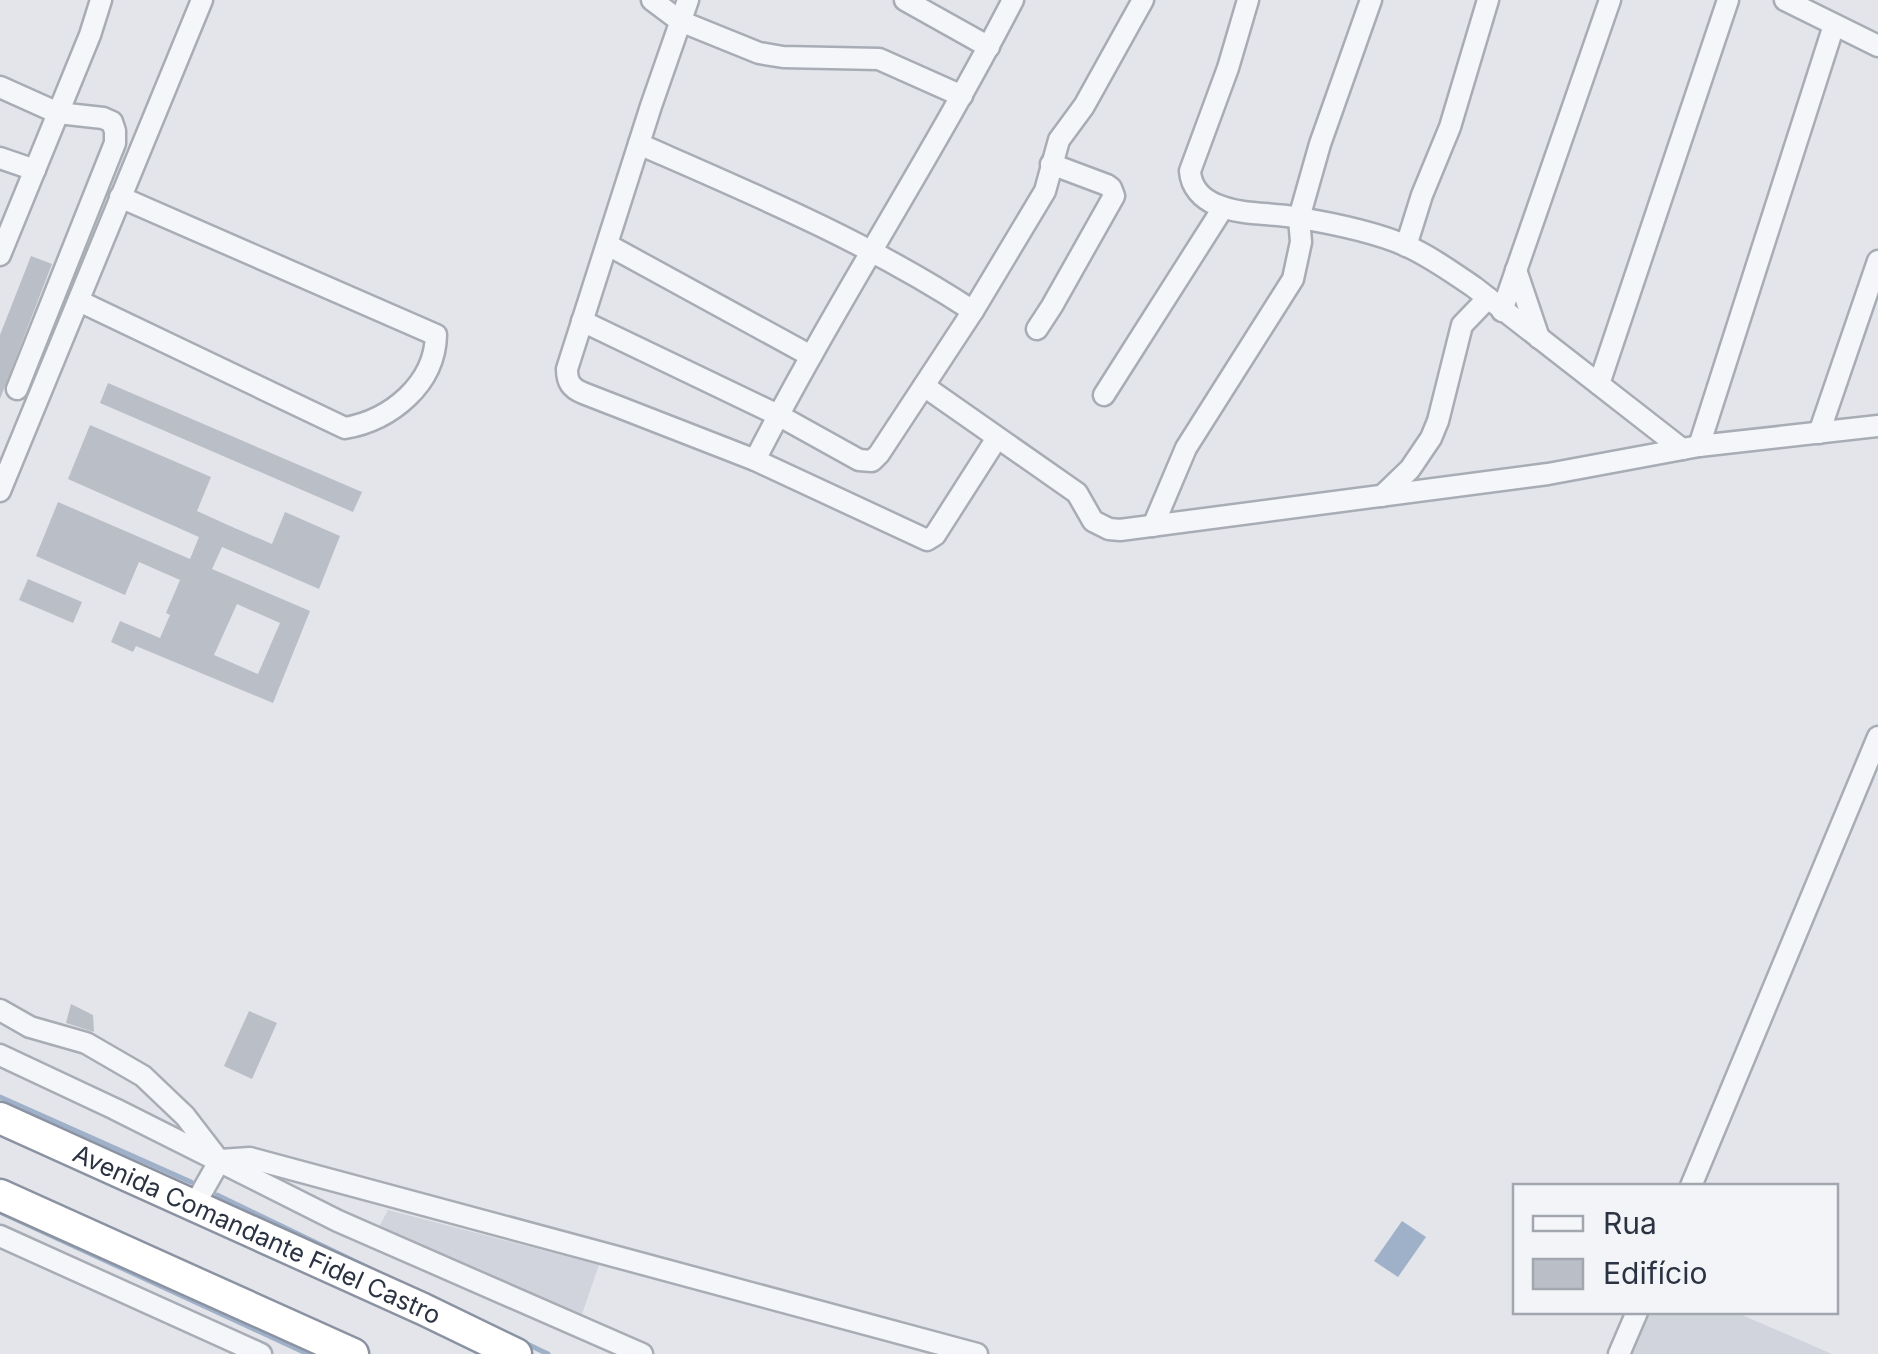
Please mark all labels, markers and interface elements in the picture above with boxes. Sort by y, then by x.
street label: Avenida Comandante Fidel Castro [68,1138,446,1330]
legend [1513,1184,1838,1314]
text: Rua [1603,1205,1657,1241]
text: Edifício [1603,1255,1707,1291]

